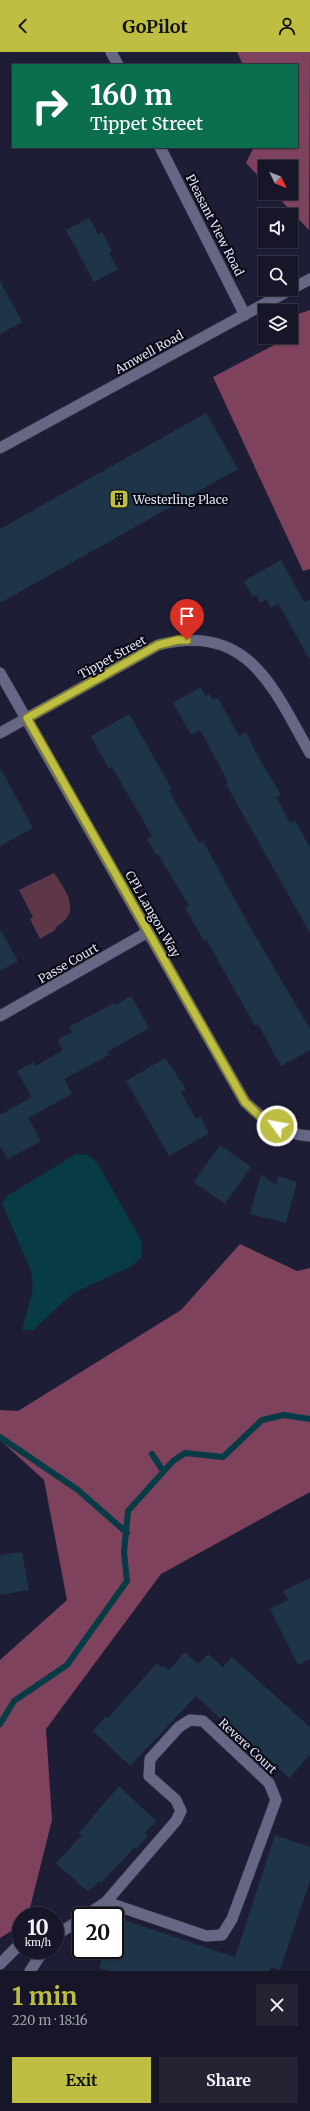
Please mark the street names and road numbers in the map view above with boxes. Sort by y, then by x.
street label: Pleasant View Road [183,172,247,278]
street label: Amwell Road [111,327,186,377]
street label: Tippet Street [75,632,149,682]
street label: CPL Langon Way [122,868,184,960]
street label: Passe Court [35,940,101,986]
street label: Revere Court [216,1715,280,1777]

